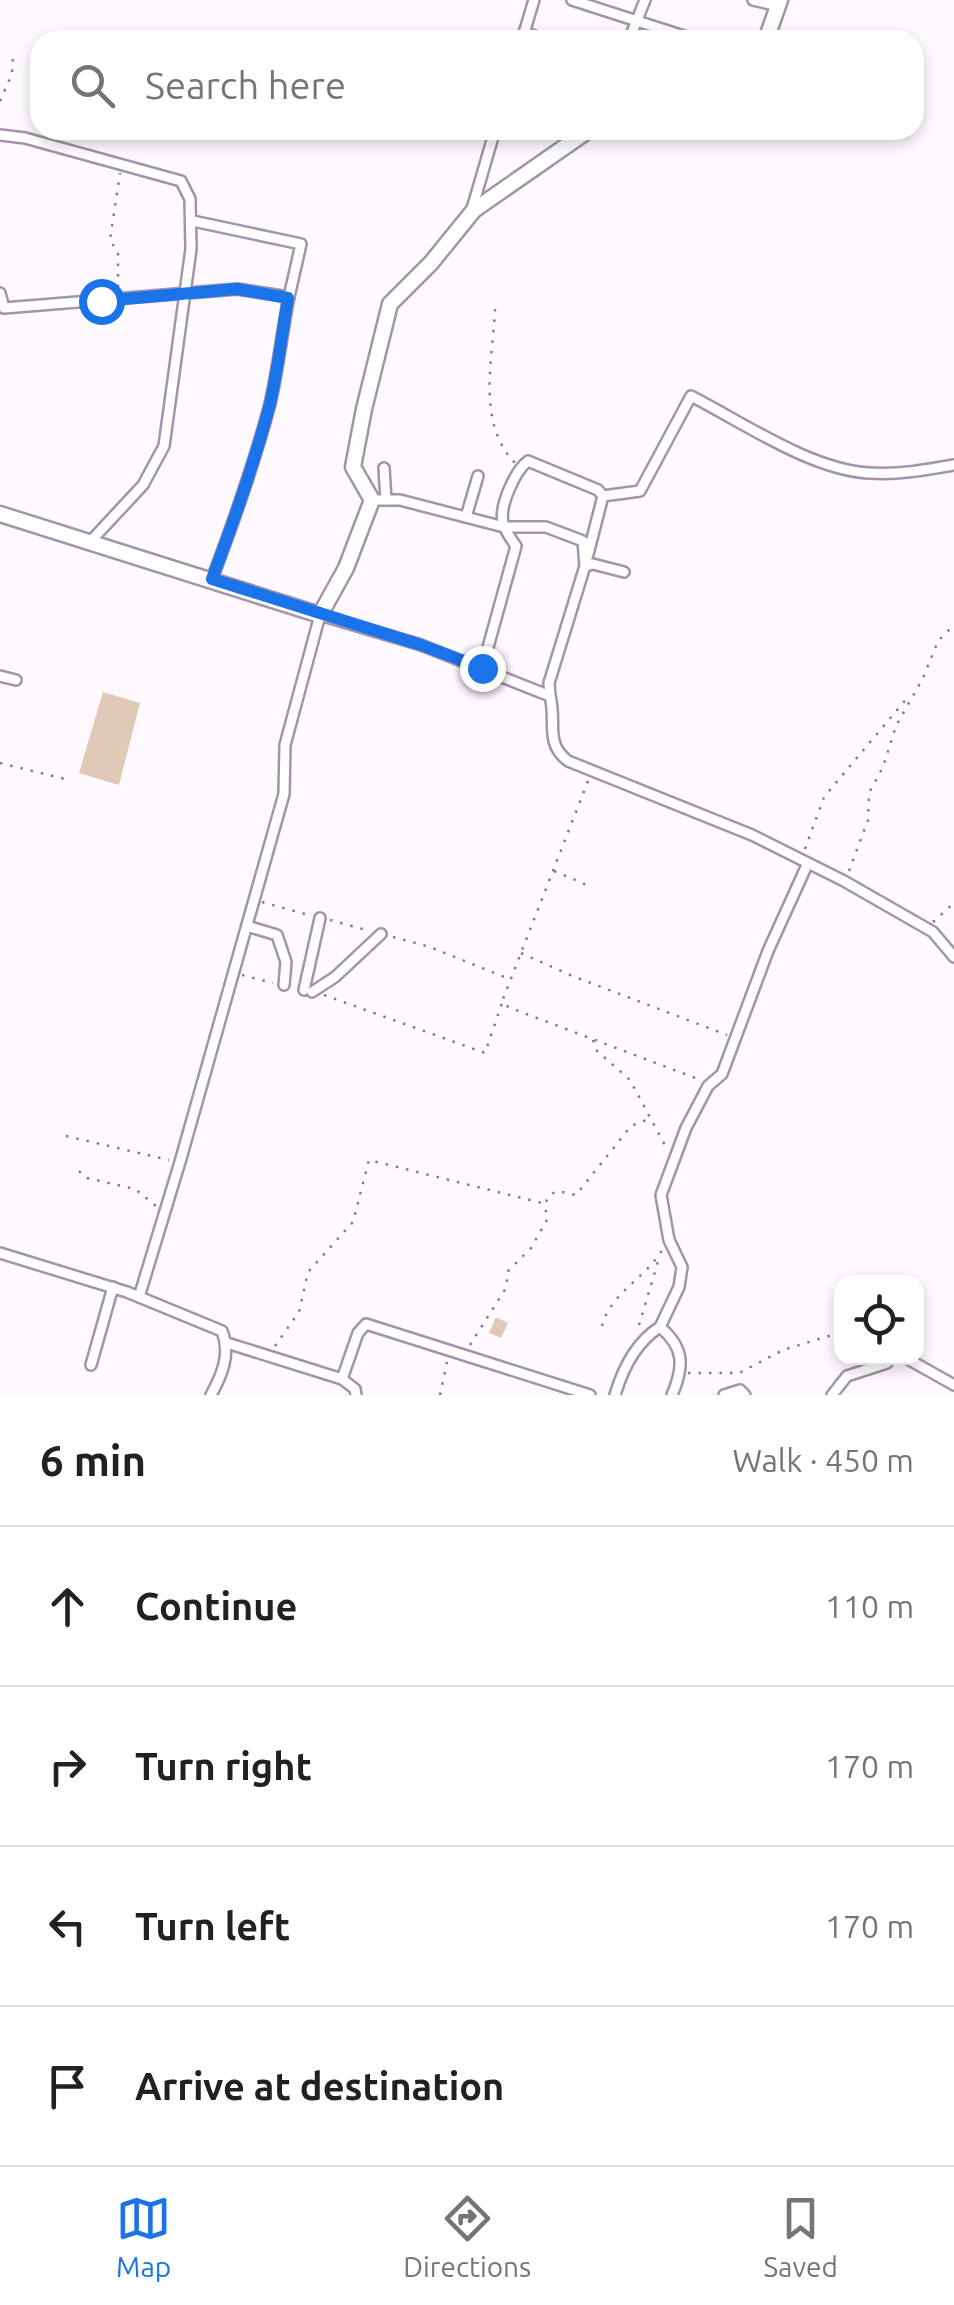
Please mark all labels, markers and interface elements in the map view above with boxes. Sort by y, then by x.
search box [30,30,924,140]
icon: search [65,58,120,113]
text: Search here [145,64,346,106]
route start [79,279,125,325]
route end [460,646,506,692]
map controls [834,1275,924,1365]
button: locate [834,1275,924,1365]
text: 6 min [40,1437,146,1484]
text: Walk · 450 m [732,1442,914,1478]
icon: ahead [40,1579,95,1634]
text: Continue [135,1585,297,1627]
text: 110 m [825,1588,914,1624]
icon: right [40,1739,95,1794]
text: Turn right [135,1745,312,1787]
text: 170 m [825,1748,914,1784]
icon: left [40,1899,95,1954]
text: Turn left [135,1905,290,1947]
text: 170 m [825,1908,914,1944]
icon: arrive [40,2059,95,2114]
text: Arrive at destination [135,2065,504,2107]
tab: Map [116,2191,171,2282]
tab: Directions [403,2191,531,2282]
tab: Saved [763,2191,838,2282]

